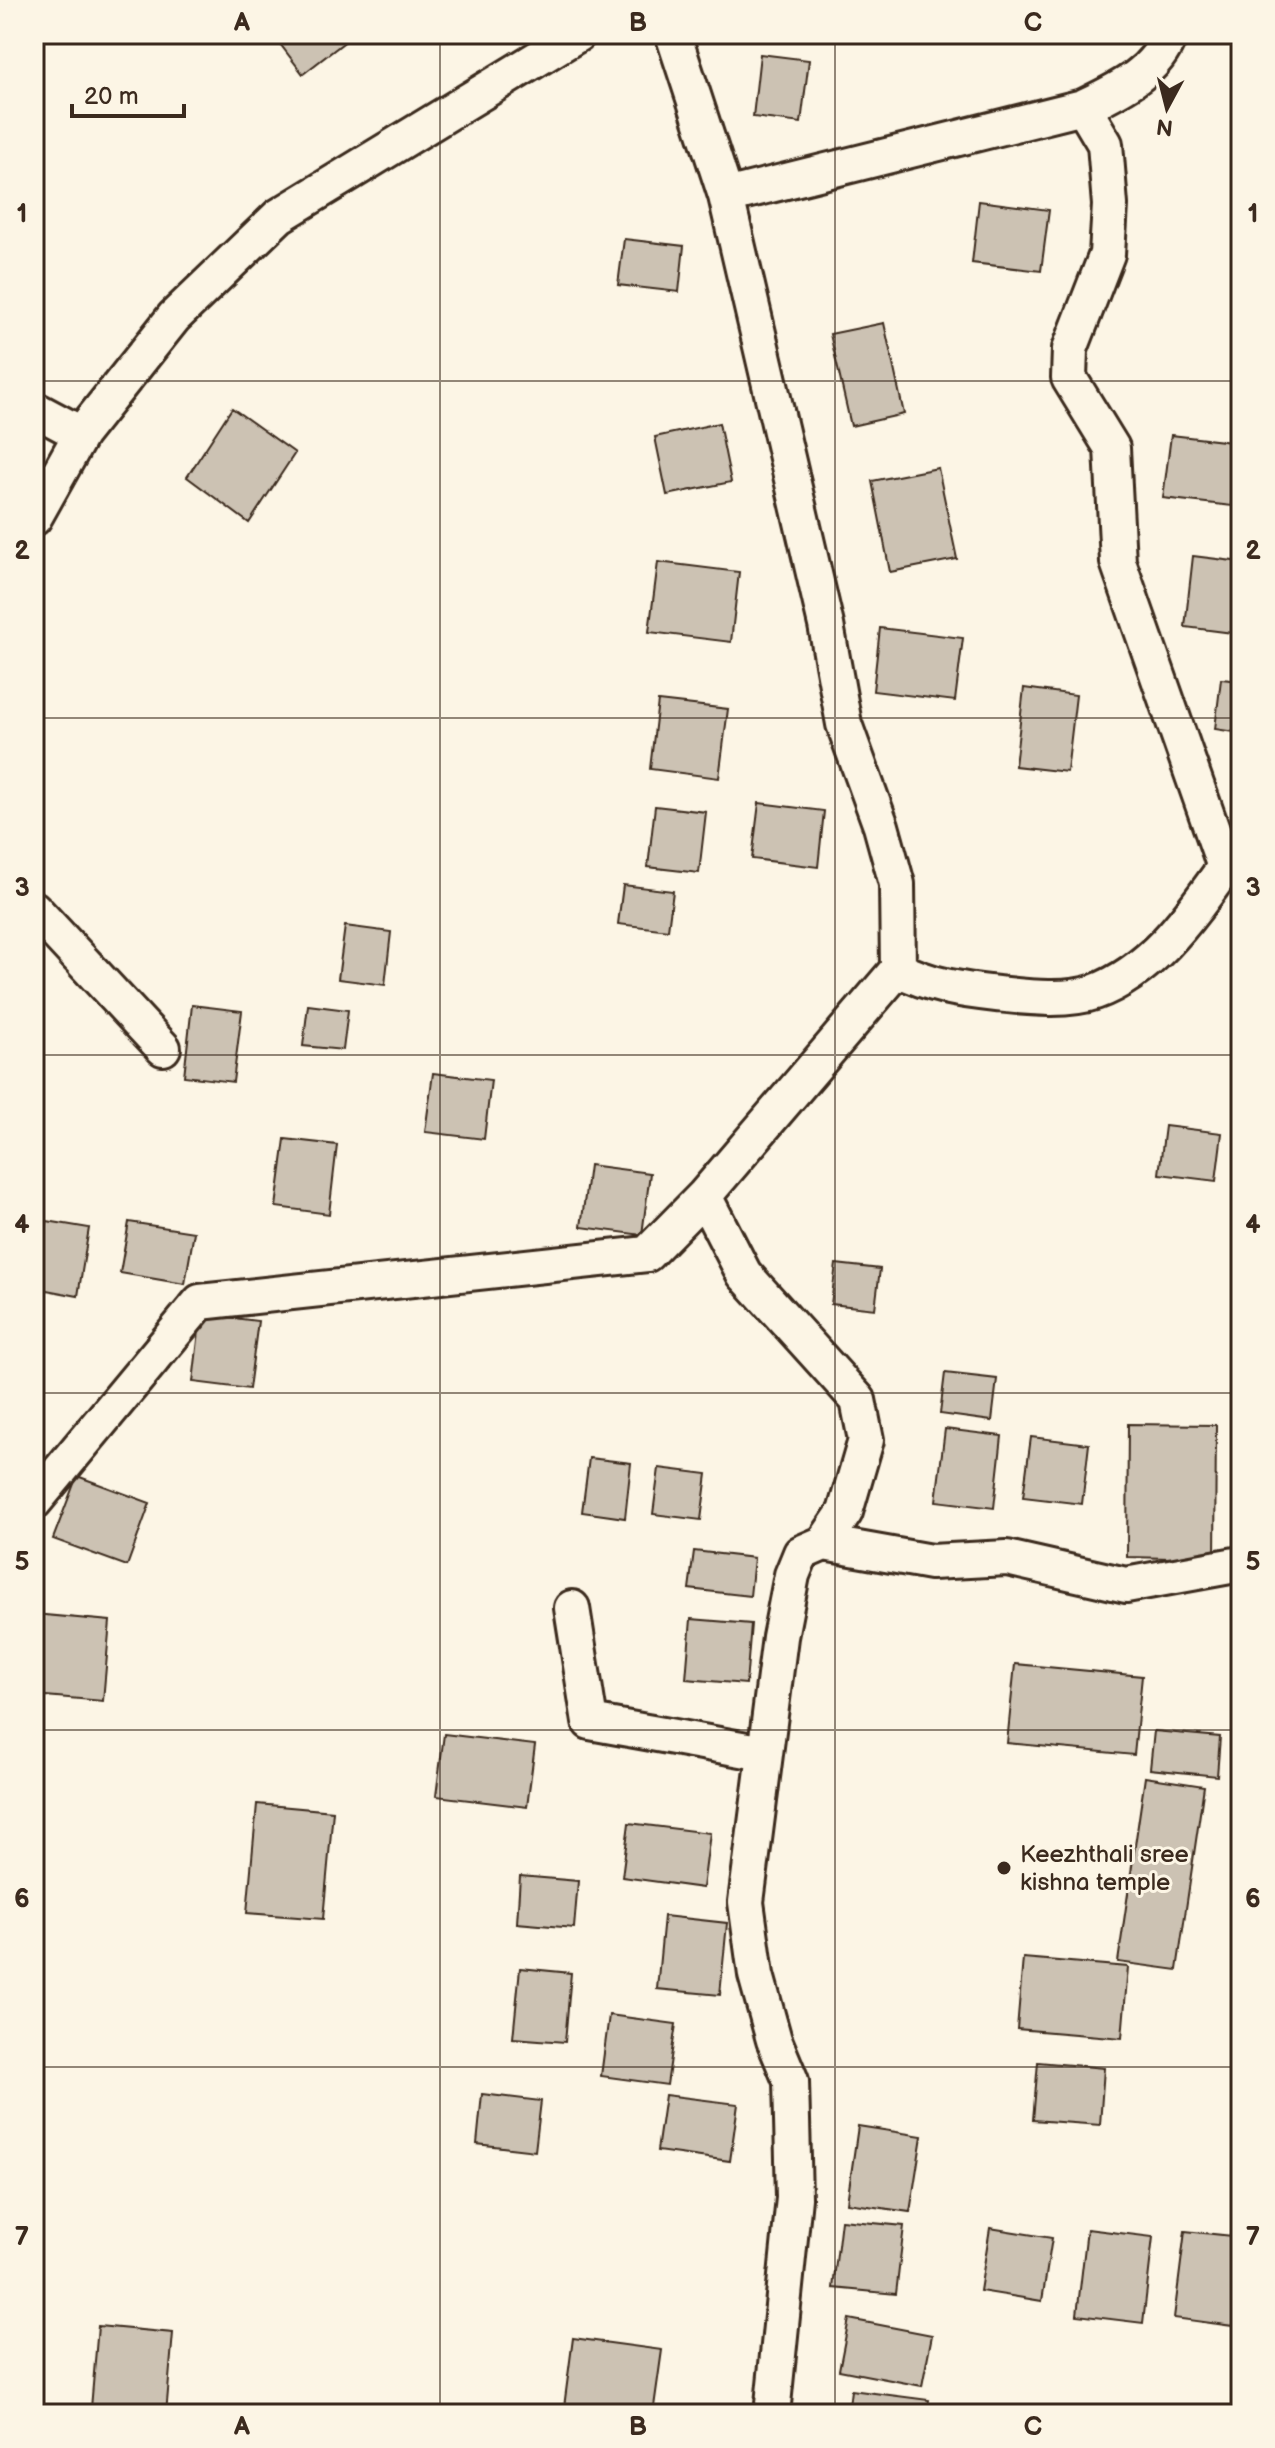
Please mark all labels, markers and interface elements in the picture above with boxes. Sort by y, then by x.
text: A [233,8,250,39]
text: B [629,8,647,39]
text: C [1024,8,1042,39]
scale bar [72,68,184,118]
north arrow [1127,68,1207,148]
text: 20 m [84,82,139,111]
text: N [1155,112,1175,141]
text: 1 [17,199,27,230]
text: 1 [1248,199,1258,230]
text: 2 [14,536,30,567]
text: 2 [1245,536,1261,567]
text: 3 [14,873,30,904]
text: 3 [1245,873,1261,904]
text: 4 [14,1210,30,1241]
text: 4 [1245,1210,1261,1241]
text: 5 [14,1547,30,1578]
text: 5 [1245,1547,1261,1578]
place label: Keezhthali sree kishna temple [1020,1840,1189,1897]
marker: Keezhthali sree kishna temple [995,1859,1013,1877]
text: 6 [14,1884,30,1915]
text: 6 [1245,1884,1261,1915]
text: 7 [15,2222,29,2253]
text: 7 [1246,2222,1260,2253]
text: A [233,2412,250,2443]
text: B [629,2412,647,2443]
text: C [1024,2412,1042,2443]

